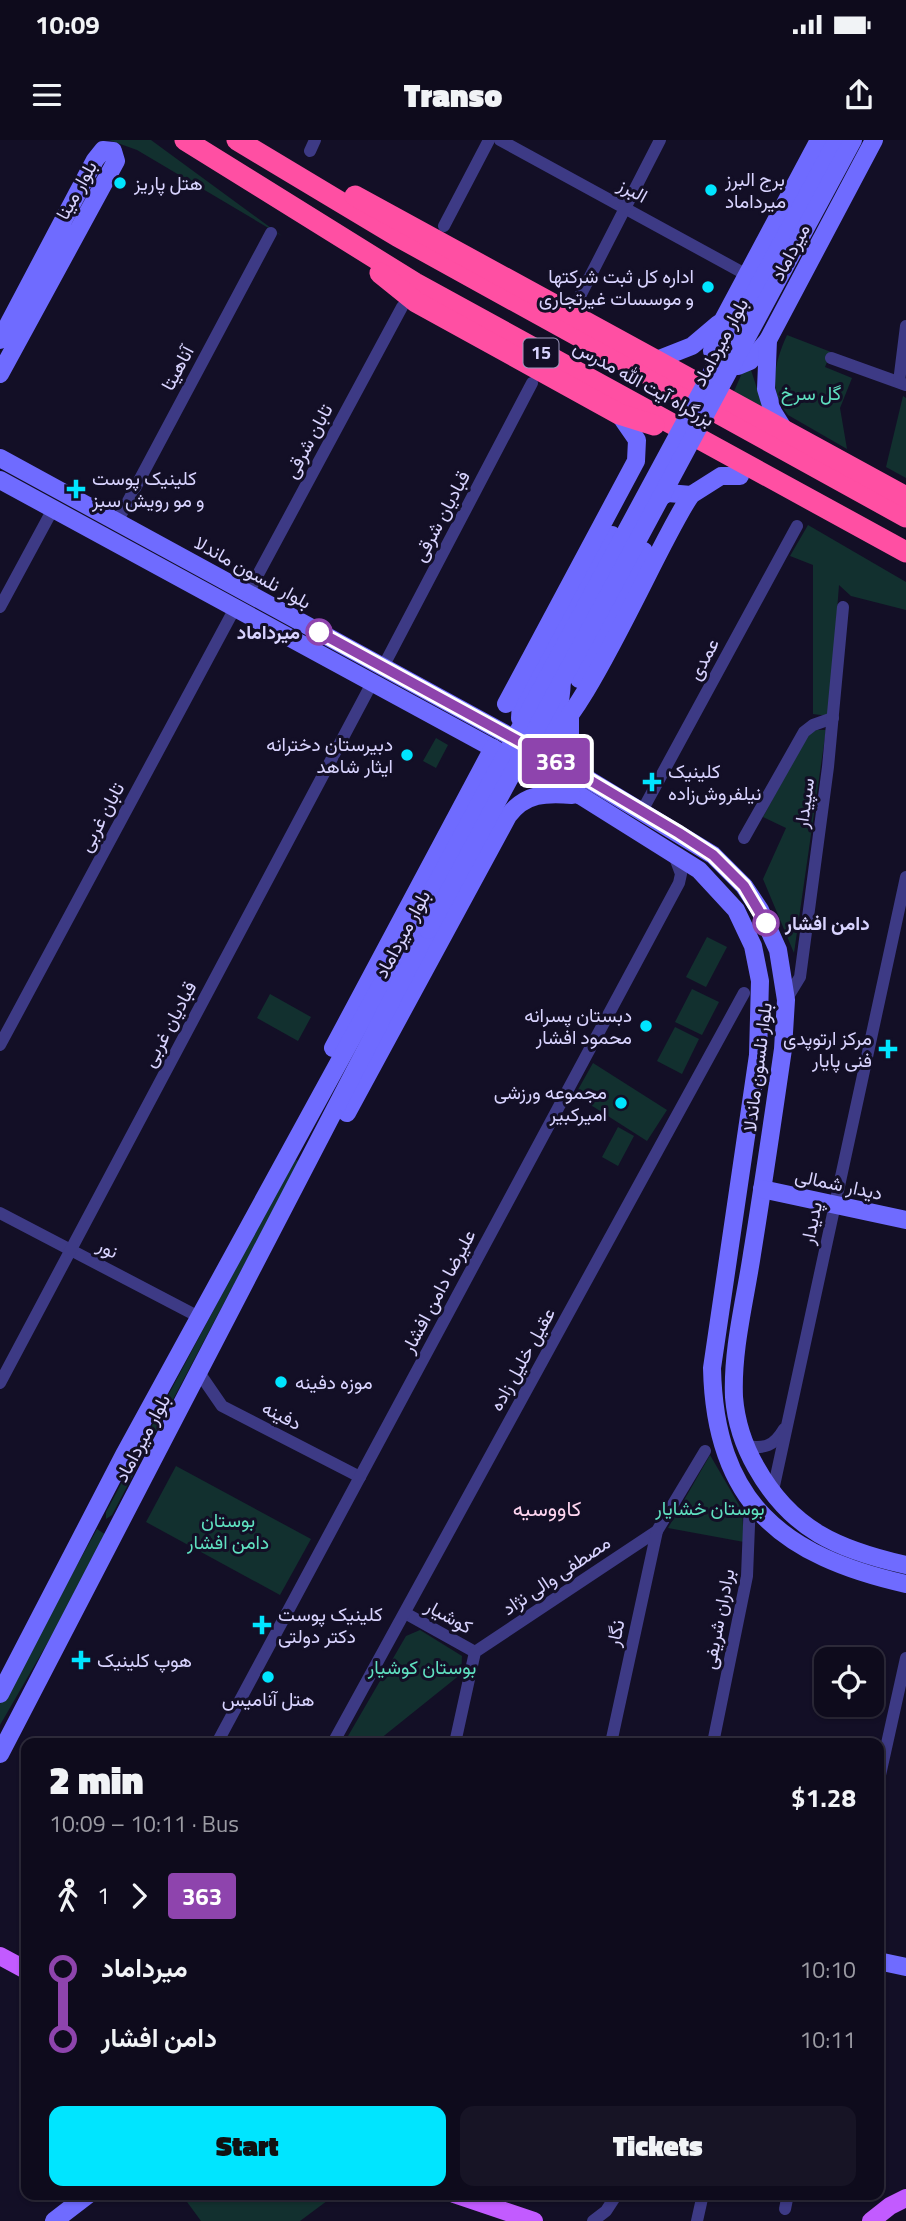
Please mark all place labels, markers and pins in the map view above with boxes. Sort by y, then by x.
place label: برج البرز میرداماد [724,164,786,215]
place label: هتل پاریز [133,168,203,197]
marker: هتل پاریز [112,175,128,191]
marker: برج البرز میرداماد [703,182,719,198]
place label: اداره کل ثبت شرکتها و موسسات غیرتجاری [539,261,694,312]
marker: اداره کل ثبت شرکتها و موسسات غیرتجاری [700,279,716,295]
place label: کلینیک پوست و مو رویش سبز [91,463,205,514]
marker: کلینیک پوست و مو رویش سبز [66,479,86,499]
place label: میرداماد [237,617,300,646]
marker: میرداماد [306,619,332,645]
place label: دبیرستان دخترانه ایثار شاهد [266,729,393,780]
marker: دبیرستان دخترانه ایثار شاهد [399,747,415,763]
place label: کلینیک نیلفروش‌زاده [668,756,761,807]
marker: کلینیک نیلفروش‌زاده [642,772,662,792]
place label: دامن افشار [784,908,870,937]
marker: دامن افشار [753,910,779,936]
place label: دبستان پسرانه محمود افشار [524,1000,632,1051]
marker: دبستان پسرانه محمود افشار [638,1018,654,1034]
place label: مرکز ارتوپدی فنی پایار [783,1023,872,1074]
marker: مرکز ارتوپدی فنی پایار [878,1039,898,1059]
place label: مجموعه ورزشی امیرکبیر [494,1077,607,1128]
marker: مجموعه ورزشی امیرکبیر [613,1095,629,1111]
place label: موزه دفینه [295,1367,373,1396]
marker: موزه دفینه [273,1374,289,1390]
place label: کلینیک پوست دکتر دولتى [278,1599,383,1650]
marker: کلینیک پوست دکتر دولتى [252,1615,272,1635]
place label: هوپ کلینیک [97,1645,192,1674]
marker: هوپ کلینیک [71,1650,91,1670]
marker: هتل آنامیس [260,1669,276,1685]
place label: هتل آنامیس [222,1684,314,1713]

